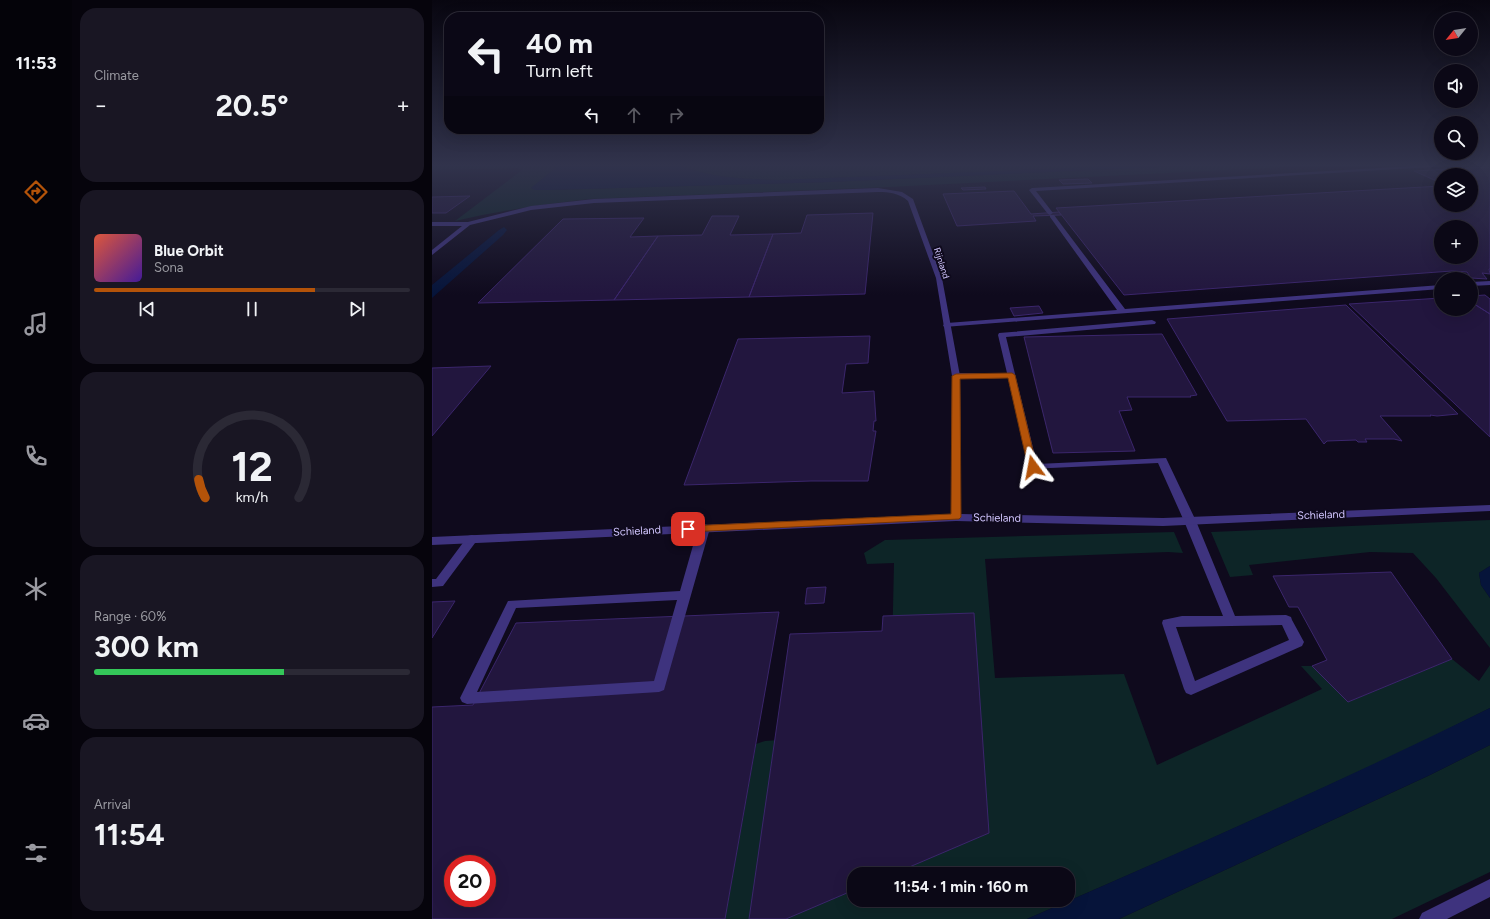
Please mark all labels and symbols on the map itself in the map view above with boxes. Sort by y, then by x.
north arrow [1434,12,1478,56]
street label: Rijnland [932,246,952,280]
position arrow [1012,446,1054,488]
street label: Schieland [1297,508,1345,522]
street label: Schieland [973,511,1021,525]
pin [671,512,705,546]
street label: Schieland [613,523,661,539]
speed limit sign: 20 [444,855,496,907]

